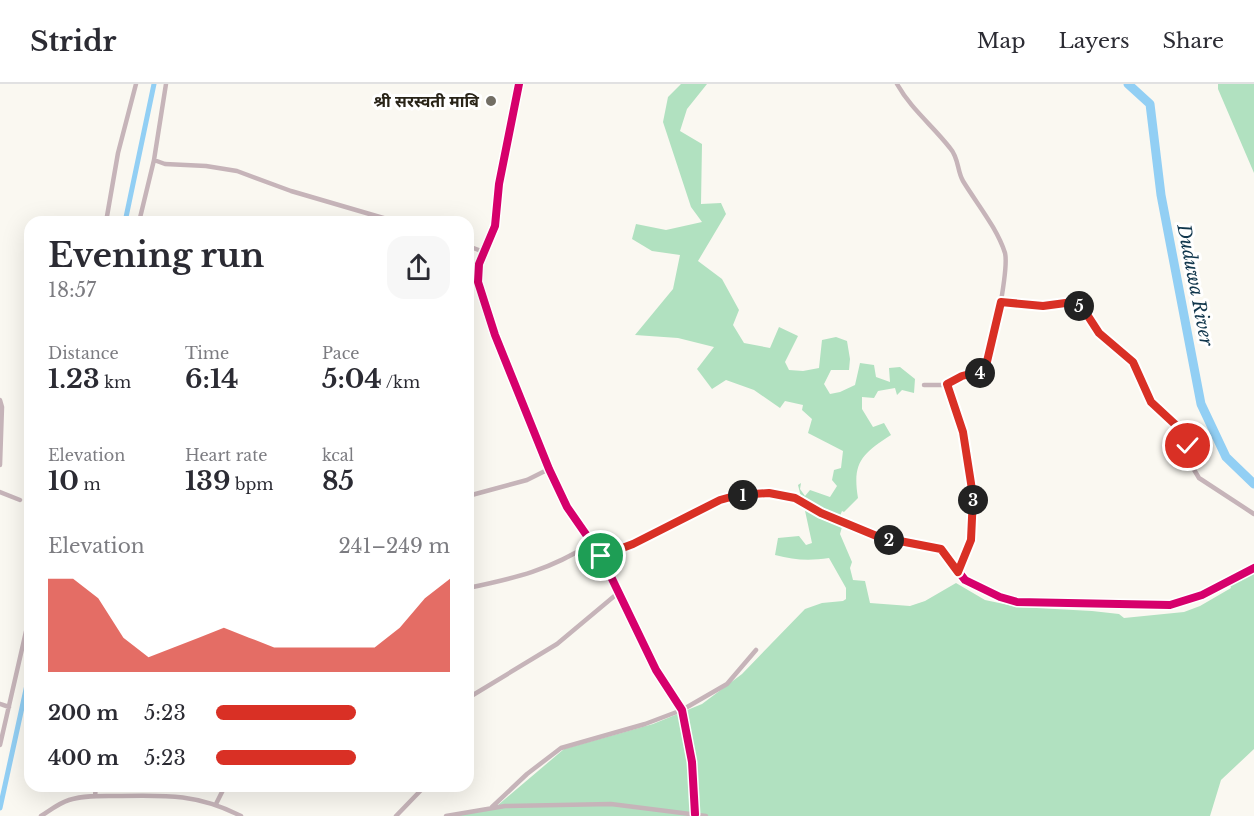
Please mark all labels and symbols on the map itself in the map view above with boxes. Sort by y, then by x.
place label: श्री सरस्वती माबि [374,91,480,111]
marker: श्री सरस्वती माबि [484,94,498,108]
water label: Duduwa River [1172,221,1218,348]
pin: 5 [1064,291,1094,321]
pin: 4 [965,358,995,388]
pin [1162,420,1213,471]
pin: 1 [728,480,758,510]
pin: 3 [958,485,988,515]
pin: 2 [874,525,904,555]
pin [575,530,626,581]

